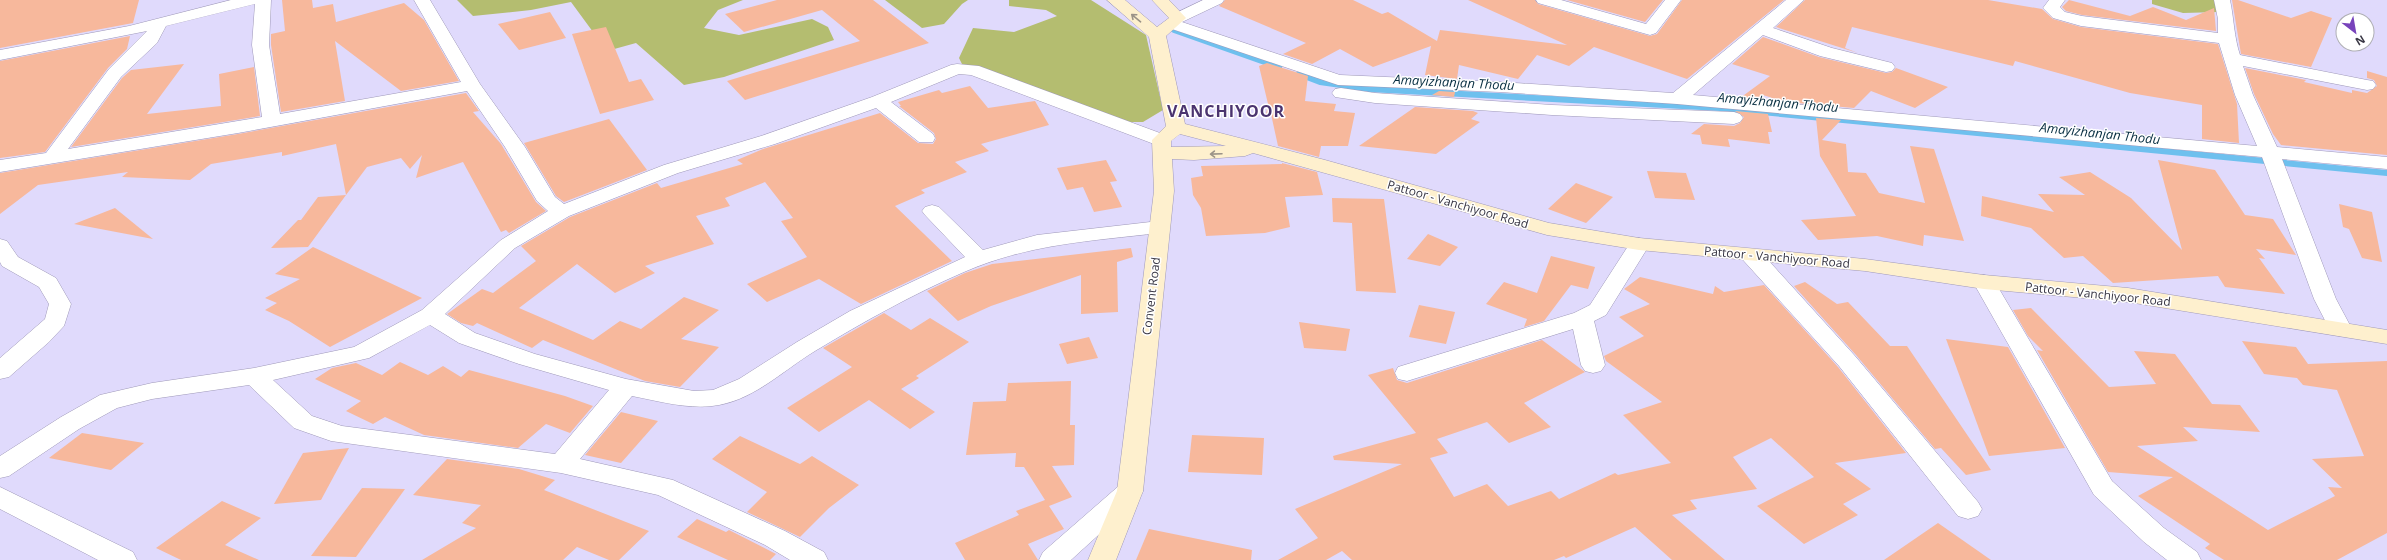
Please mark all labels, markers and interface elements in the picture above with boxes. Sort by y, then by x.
north arrow [2335,12,2375,52]
one-way arrow [1130,13,1141,22]
text: N [2353,32,2368,50]
water label: Amayizhanjan Thodu [1392,70,1515,94]
water label: Amayizhanjan Thodu [1716,88,1840,116]
district label: VANCHIYOOR [1167,100,1285,122]
water label: Amayizhanjan Thodu [2038,118,2162,148]
one-way arrow [1210,150,1223,157]
street label: Pattoor - Vanchiyoor Road [1385,176,1531,232]
street label: Pattoor - Vanchiyoor Road [1703,242,1851,272]
street label: Convent Road [1138,256,1164,336]
street label: Pattoor - Vanchiyoor Road [2024,278,2172,310]

